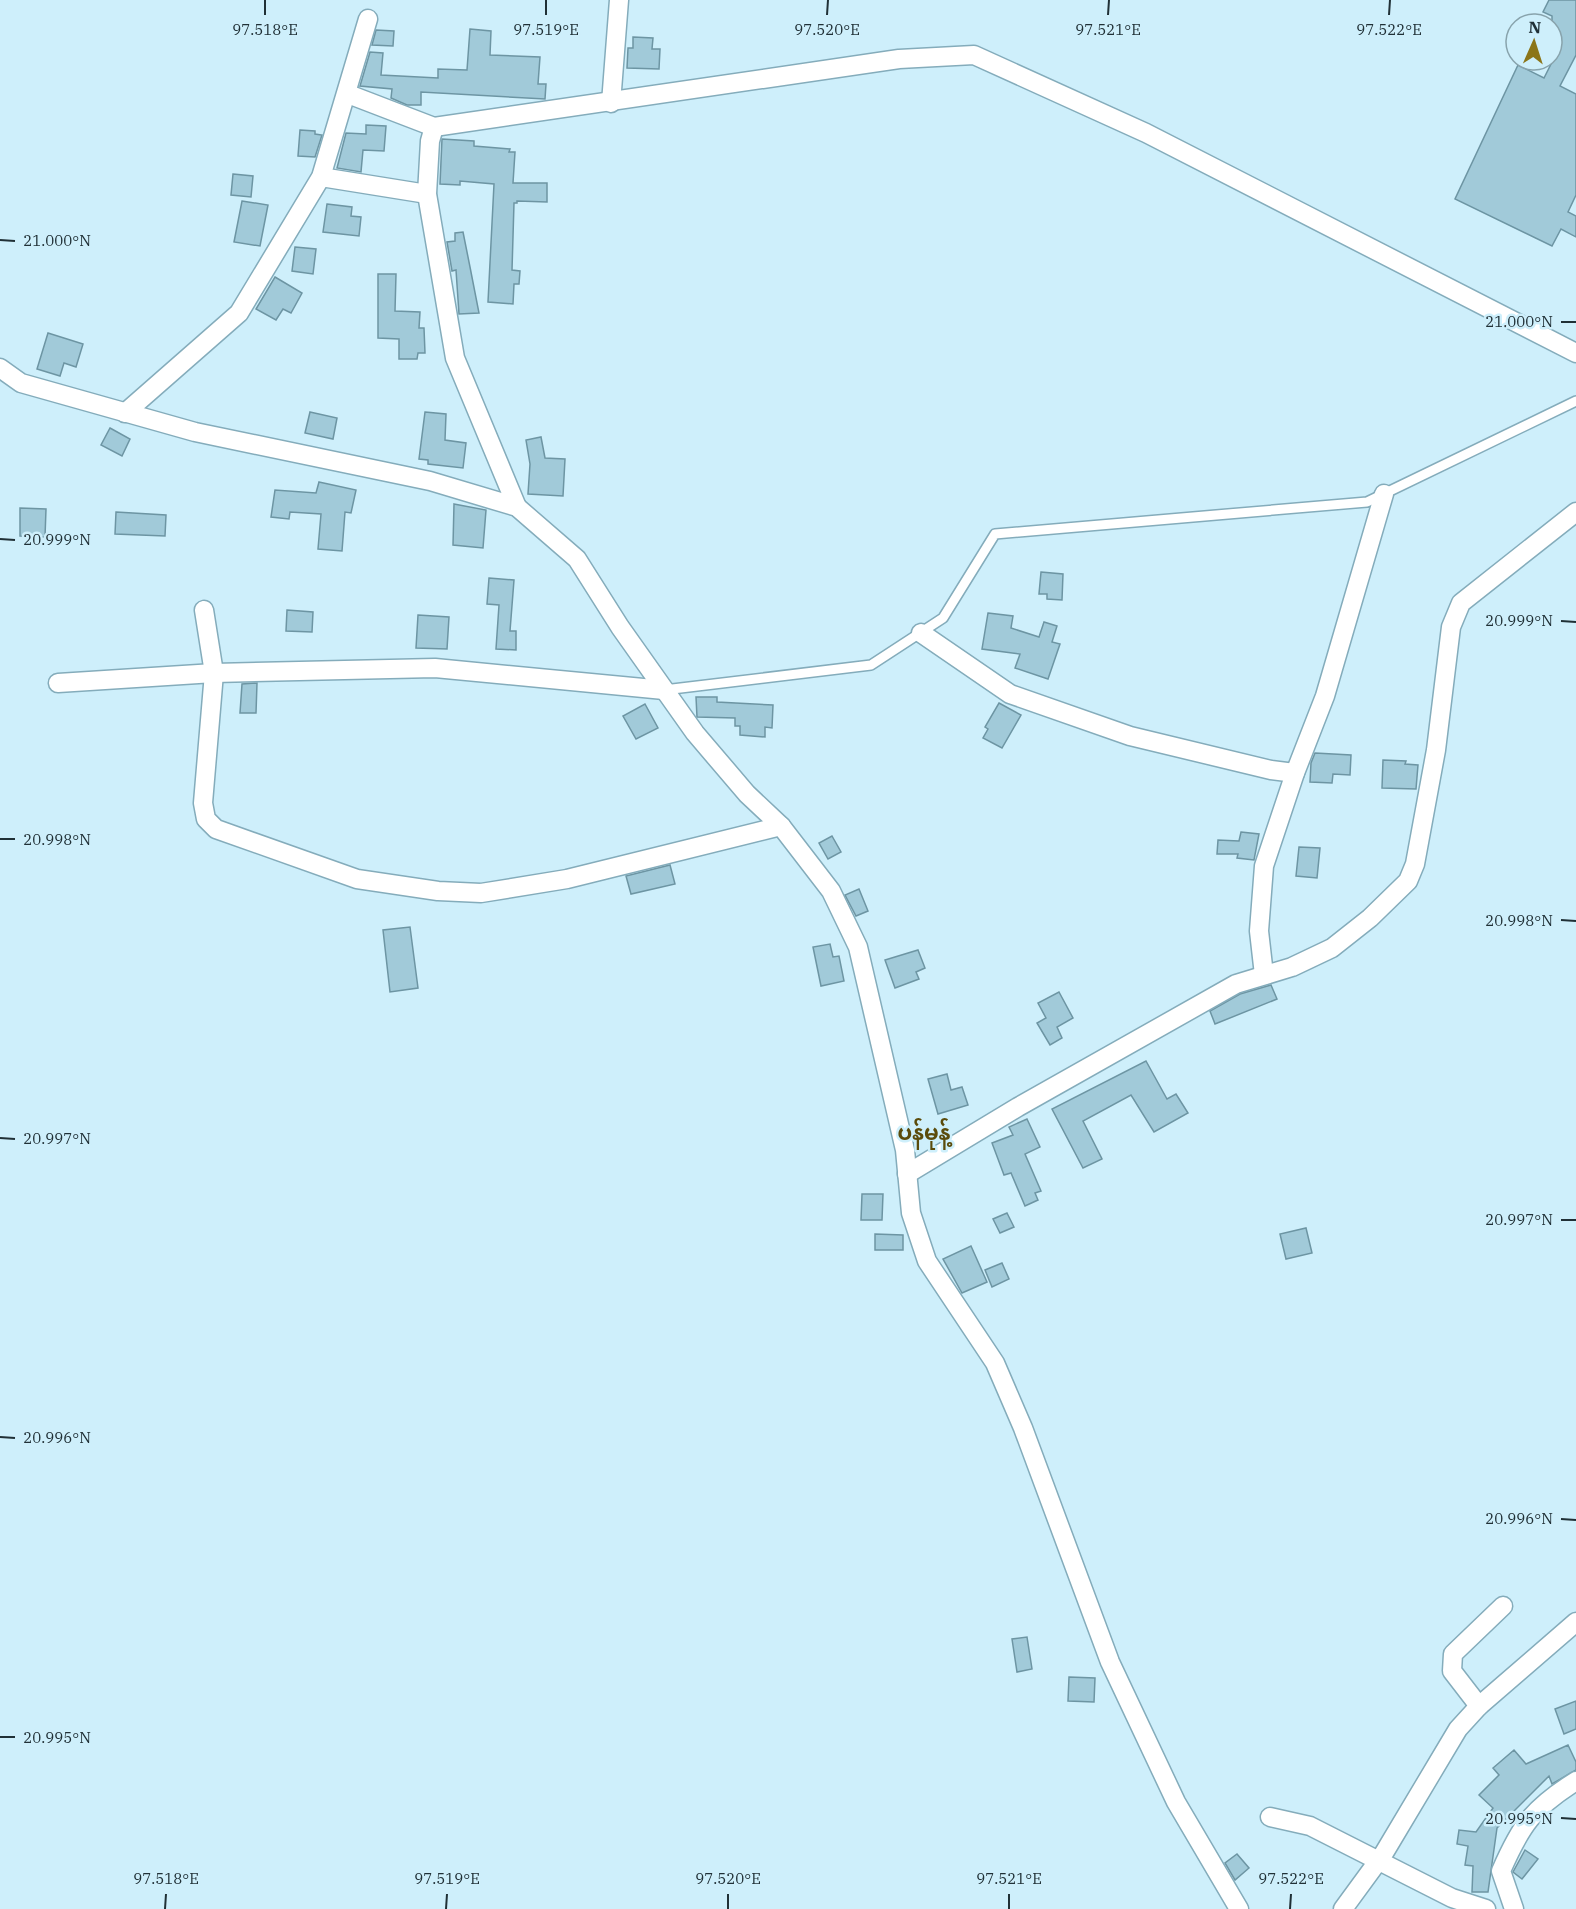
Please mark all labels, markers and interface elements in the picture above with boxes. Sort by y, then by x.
north arrow [1504,12,1564,72]
text: N [1528,17,1542,37]
text: 97.518°E [232,20,298,39]
text: 97.519°E [513,20,579,39]
text: 97.520°E [794,20,860,39]
text: 97.521°E [1075,20,1141,39]
text: 97.522°E [1356,20,1422,39]
text: 21.000°N [23,231,91,250]
text: 21.000°N [1485,312,1553,331]
text: 20.999°N [23,530,91,549]
text: 20.999°N [1485,611,1553,630]
text: 20.998°N [23,830,91,849]
text: 20.998°N [1485,911,1553,930]
district label: ပန်မုန့် [898,1117,953,1150]
text: 20.997°N [23,1129,91,1148]
text: 20.997°N [1485,1210,1553,1229]
text: 20.996°N [23,1428,91,1447]
text: 20.996°N [1485,1509,1553,1528]
text: 20.995°N [23,1728,91,1747]
text: 20.995°N [1485,1809,1553,1828]
text: 97.518°E [133,1869,199,1888]
text: 97.519°E [414,1869,480,1888]
text: 97.520°E [695,1869,761,1888]
text: 97.521°E [976,1869,1042,1888]
text: 97.522°E [1258,1869,1324,1888]

